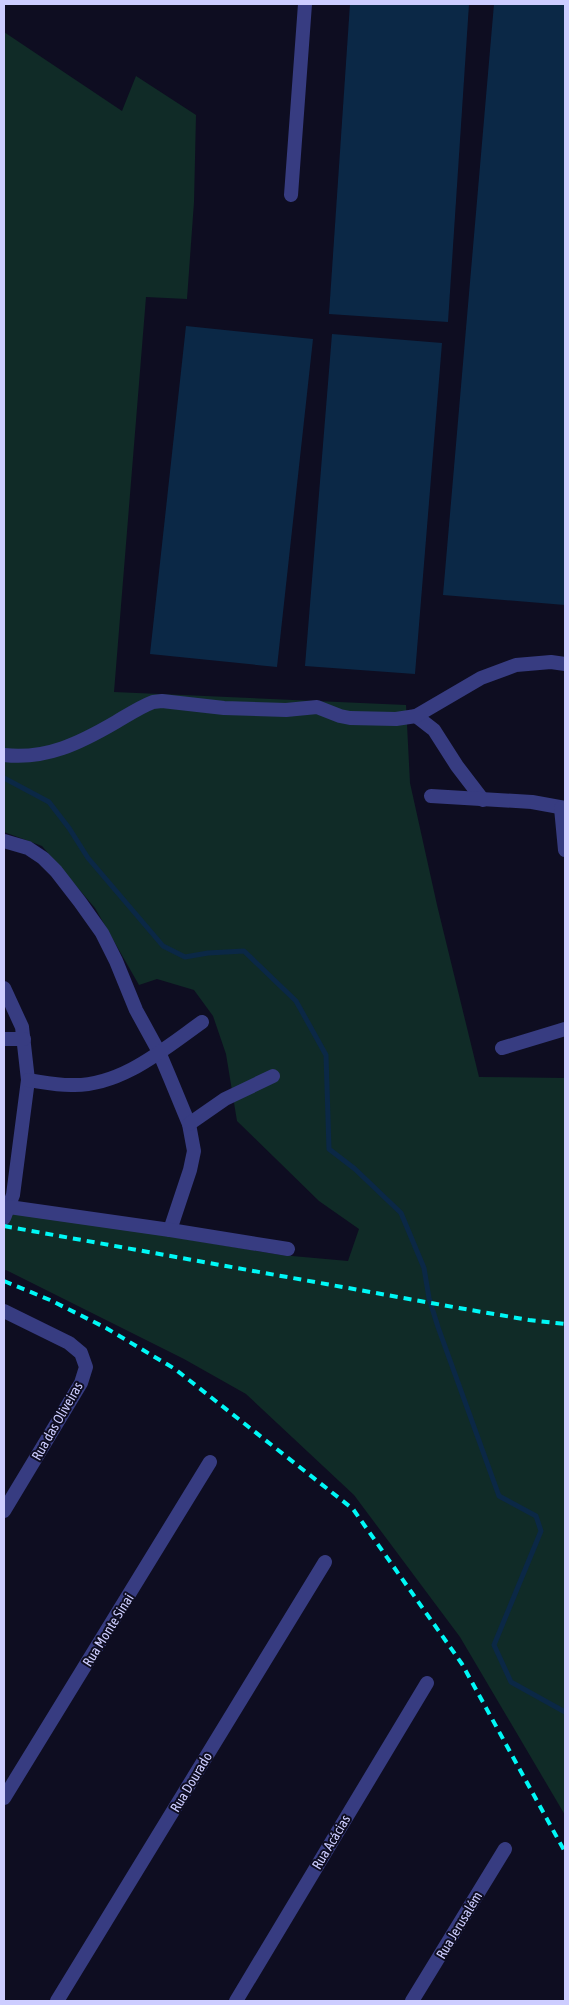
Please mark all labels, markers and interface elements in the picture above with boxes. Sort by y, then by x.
street label: Rua das Oliveiras [28,1379,86,1463]
street label: Rua Monte Sinai [79,1591,137,1669]
street label: Rua Dourado [167,1749,215,1815]
street label: Rua Acácias [309,1812,353,1872]
street label: Rua Jerusalém [433,1889,485,1961]

